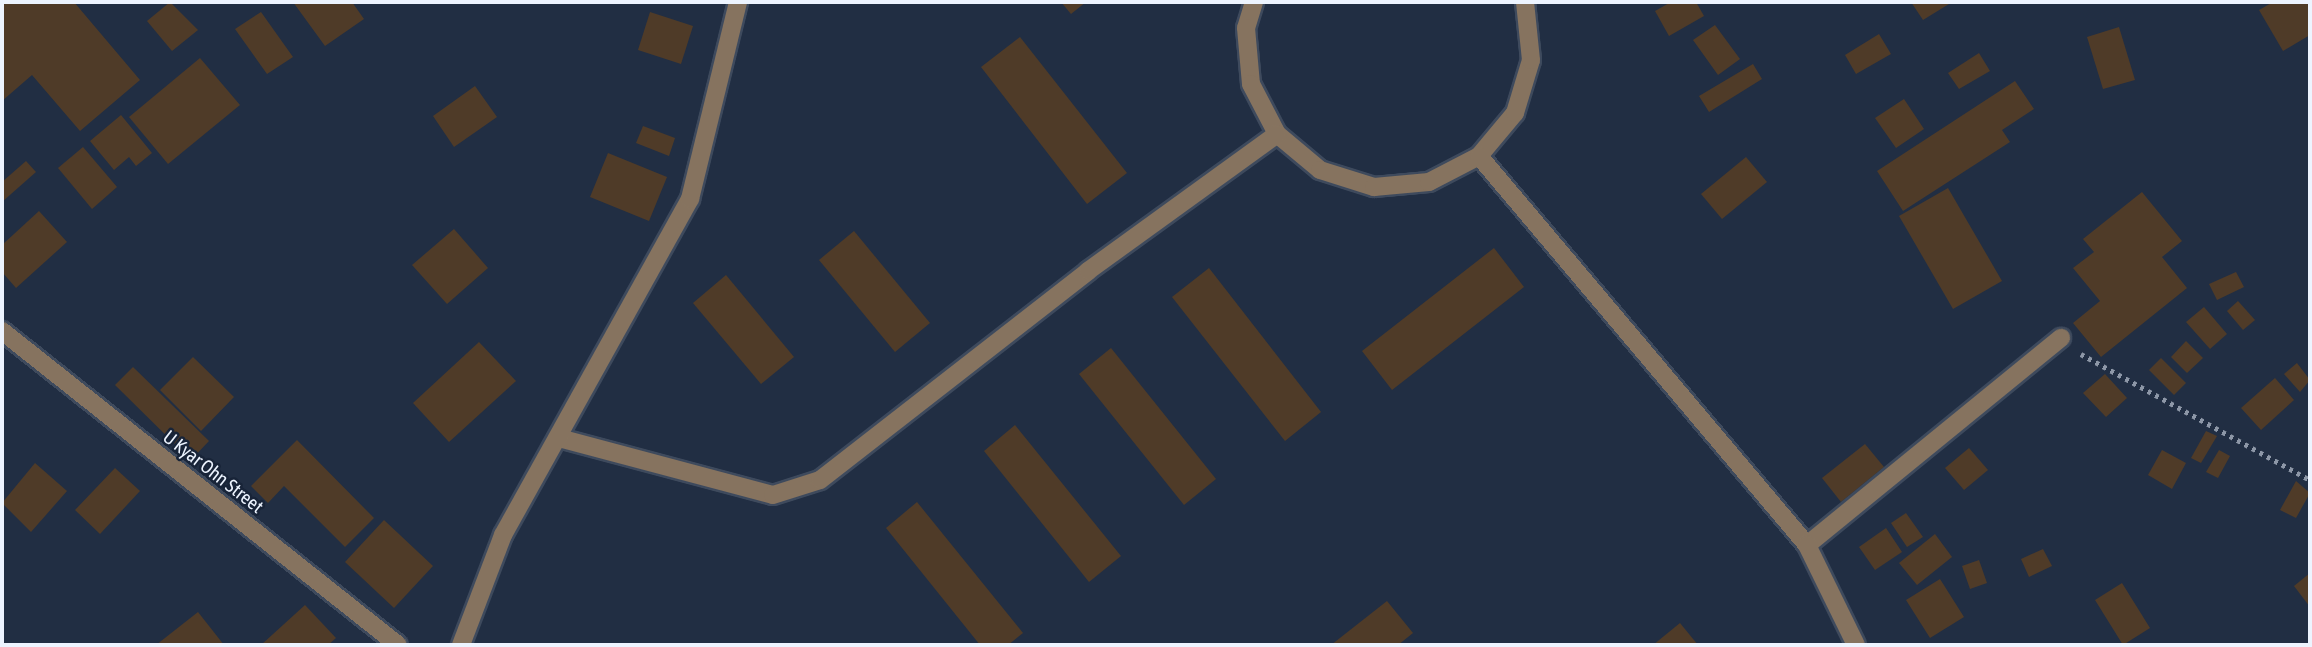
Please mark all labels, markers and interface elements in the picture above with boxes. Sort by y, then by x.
street label: U Kyar Ohn Street [158,426,268,518]

